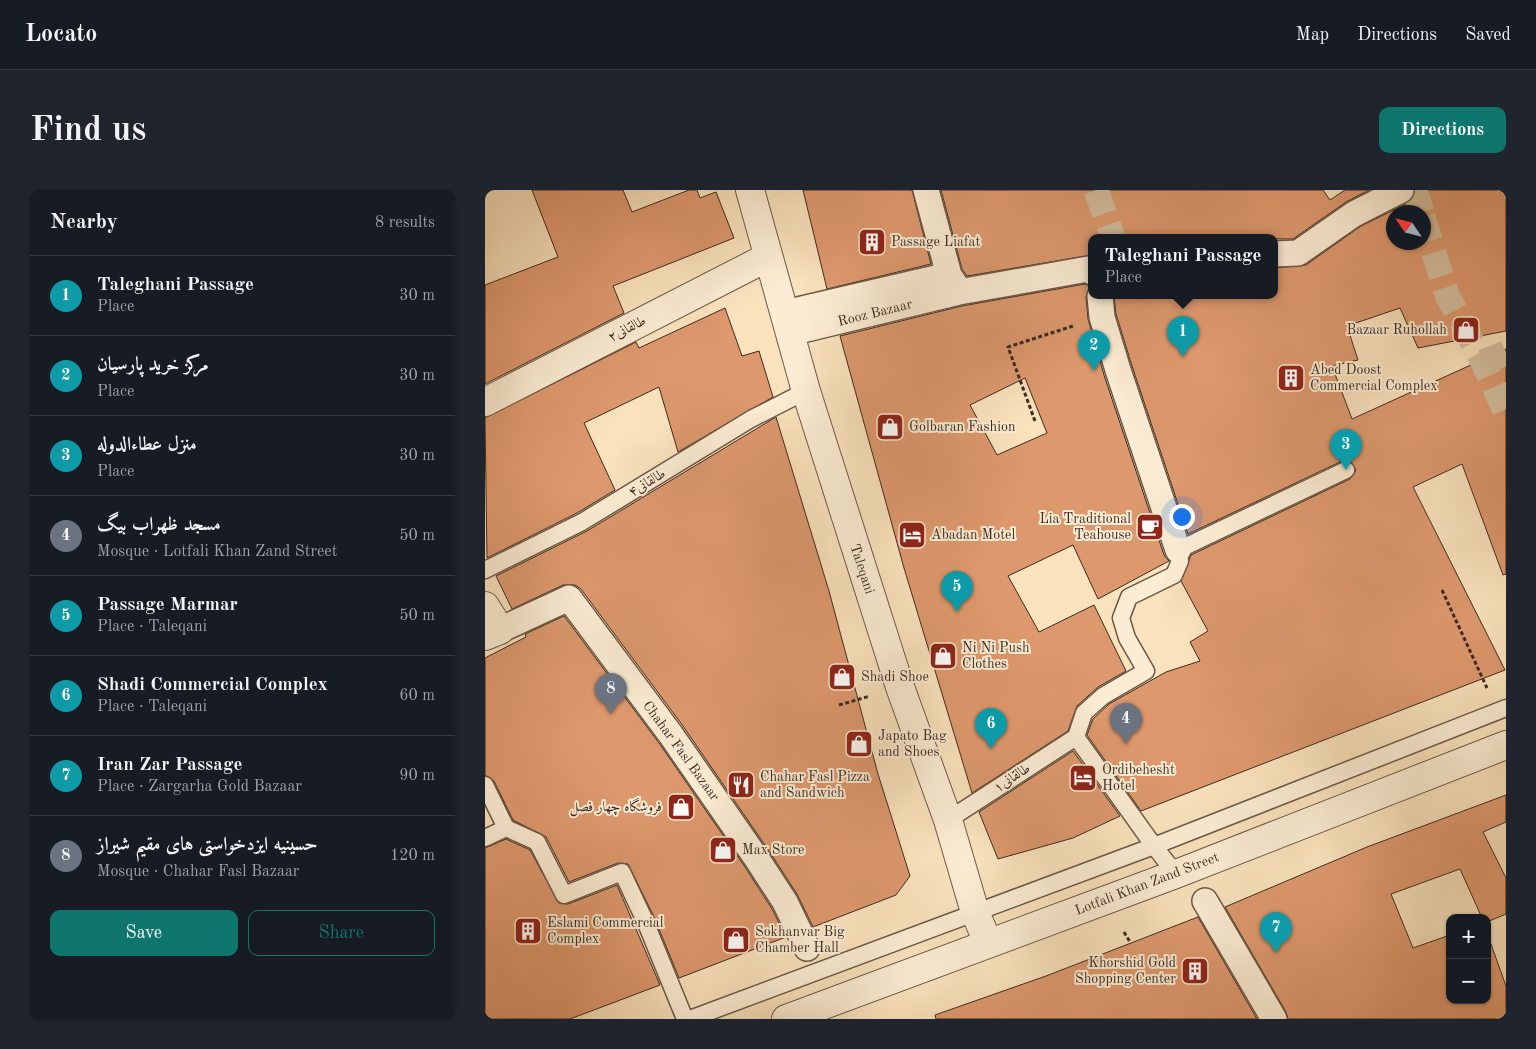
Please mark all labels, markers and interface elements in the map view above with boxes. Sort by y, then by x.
text: Locato [25,23,97,47]
text: Map [1296,26,1329,44]
text: Directions [1357,26,1437,44]
text: Saved [1465,26,1511,44]
button: Directions [1379,107,1506,153]
text: Find us [30,113,146,148]
north arrow [1386,205,1431,250]
text: Nearby [50,212,118,233]
text: 8 results [375,215,435,231]
building icon: Passage Liafat [857,227,887,257]
popup [1088,234,1278,299]
place label: Passage Liafat [891,235,980,249]
text: Taleghani Passage [1104,247,1262,266]
text: Place [1104,270,1142,286]
text: Taleghani Passage [97,276,254,295]
text: 1 [61,288,71,304]
text: 30 m [399,288,435,304]
street label: Rooz Bazaar [836,297,914,329]
text: Place [97,299,134,315]
street label: طالقانی۲ [606,314,649,345]
shop icon: Bazaar Ruhollah [1451,315,1481,345]
pin: 1 [1167,316,1199,357]
place label: Bazaar Ruhollah [1347,323,1447,337]
pin: 2 [1078,330,1110,371]
text: مرکز خرید پارسیان [97,356,209,375]
building icon: Abed Doost Commercial Complex [1276,363,1306,393]
place label: Abed Doost Commercial Complex [1310,363,1437,393]
text: 2 [61,368,71,384]
text: 30 m [399,368,435,384]
text: Place [97,384,134,400]
shop icon: Golbaran Fashion [875,412,905,442]
place label: Golbaran Fashion [909,420,1016,434]
pin: 3 [1330,429,1362,470]
text: منزل عطاءالدوله [97,436,197,455]
text: 3 [61,448,71,464]
text: 30 m [399,448,435,464]
text: Place [97,464,134,480]
street label: طالقانی۴ [626,467,669,500]
your location [1169,504,1195,530]
place label: Lia Traditional Teahouse [1039,512,1131,542]
cafe icon: Lia Traditional Teahouse [1135,512,1165,542]
text: مسجد ظهراب بیگ [97,516,221,535]
hotel icon: Abadan Motel [897,520,927,550]
text: 4 [61,528,71,544]
text: 50 m [399,528,435,544]
place label: Abadan Motel [931,528,1015,542]
street label: Taleqani [847,542,877,596]
text: Mosque · Lotfali Khan Zand Street [97,544,337,560]
pin: 5 [941,571,973,612]
text: Passage Marmar [97,596,238,615]
text: 5 [61,608,71,624]
text: 50 m [399,608,435,624]
text: Place · Taleqani [97,619,207,635]
shop icon: Ni Ni Push Clothes [928,641,958,671]
place label: Ni Ni Push Clothes [962,641,1030,671]
shop icon: Shadi Shoe [827,662,857,692]
place label: Shadi Shoe [861,670,929,684]
pin: 8 [595,673,627,714]
text: Shadi Commercial Complex [97,676,328,695]
text: 6 [61,688,71,704]
text: 60 m [399,688,435,704]
street label: Chahar Fasl Bazaar [640,698,722,804]
text: Place · Taleqani [97,699,207,715]
pin: 4 [1110,703,1142,744]
pin: 6 [975,708,1007,749]
shop icon: Japato Bag and Shoes [844,729,874,759]
place label: Japato Bag and Shoes [878,729,947,759]
text: Iran Zar Passage [97,756,242,775]
street label: طالقانی۱ [991,761,1033,796]
hotel icon: Ordibehesht Hotel [1068,763,1098,793]
place label: Ordibehesht Hotel [1102,763,1175,793]
text: 7 [61,768,71,784]
text: 90 m [399,768,435,784]
restaurant icon: Chahar Fasl Pizza and Sandwich [726,770,756,800]
place label: Chahar Fasl Pizza and Sandwich [760,770,870,800]
text: Place · Zargarha Gold Bazaar [97,779,302,795]
shop icon: فروشگاه چهار فصل [666,792,696,822]
place label: فروشگاه چهار فصل [570,797,662,817]
shop icon: Max Store [708,835,738,865]
text: حسینیه ایزدخواستی های مقیم شیراز [97,836,318,855]
place label: Max Store [742,843,805,857]
text: 8 [61,848,71,864]
text: 120 m [390,848,435,864]
street label: Lotfali Khan Zand Street [1073,850,1221,918]
text: Mosque · Chahar Fasl Bazaar [97,864,299,880]
button: Save [50,910,238,956]
button: Share [248,910,435,956]
pin: 7 [1260,912,1292,953]
map controls [1446,914,1491,1004]
button: + [1446,914,1491,959]
building icon: Eslami Commercial Complex [513,916,543,946]
place label: Eslami Commercial Complex [547,916,664,946]
shop icon: Sokhanvar Big Chamber Hall [721,925,751,955]
place label: Sokhanvar Big Chamber Hall [755,925,845,955]
place label: Khorshid Gold Shopping Center [1075,956,1176,986]
building icon: Khorshid Gold Shopping Center [1180,956,1210,986]
button: − [1446,959,1491,1004]

